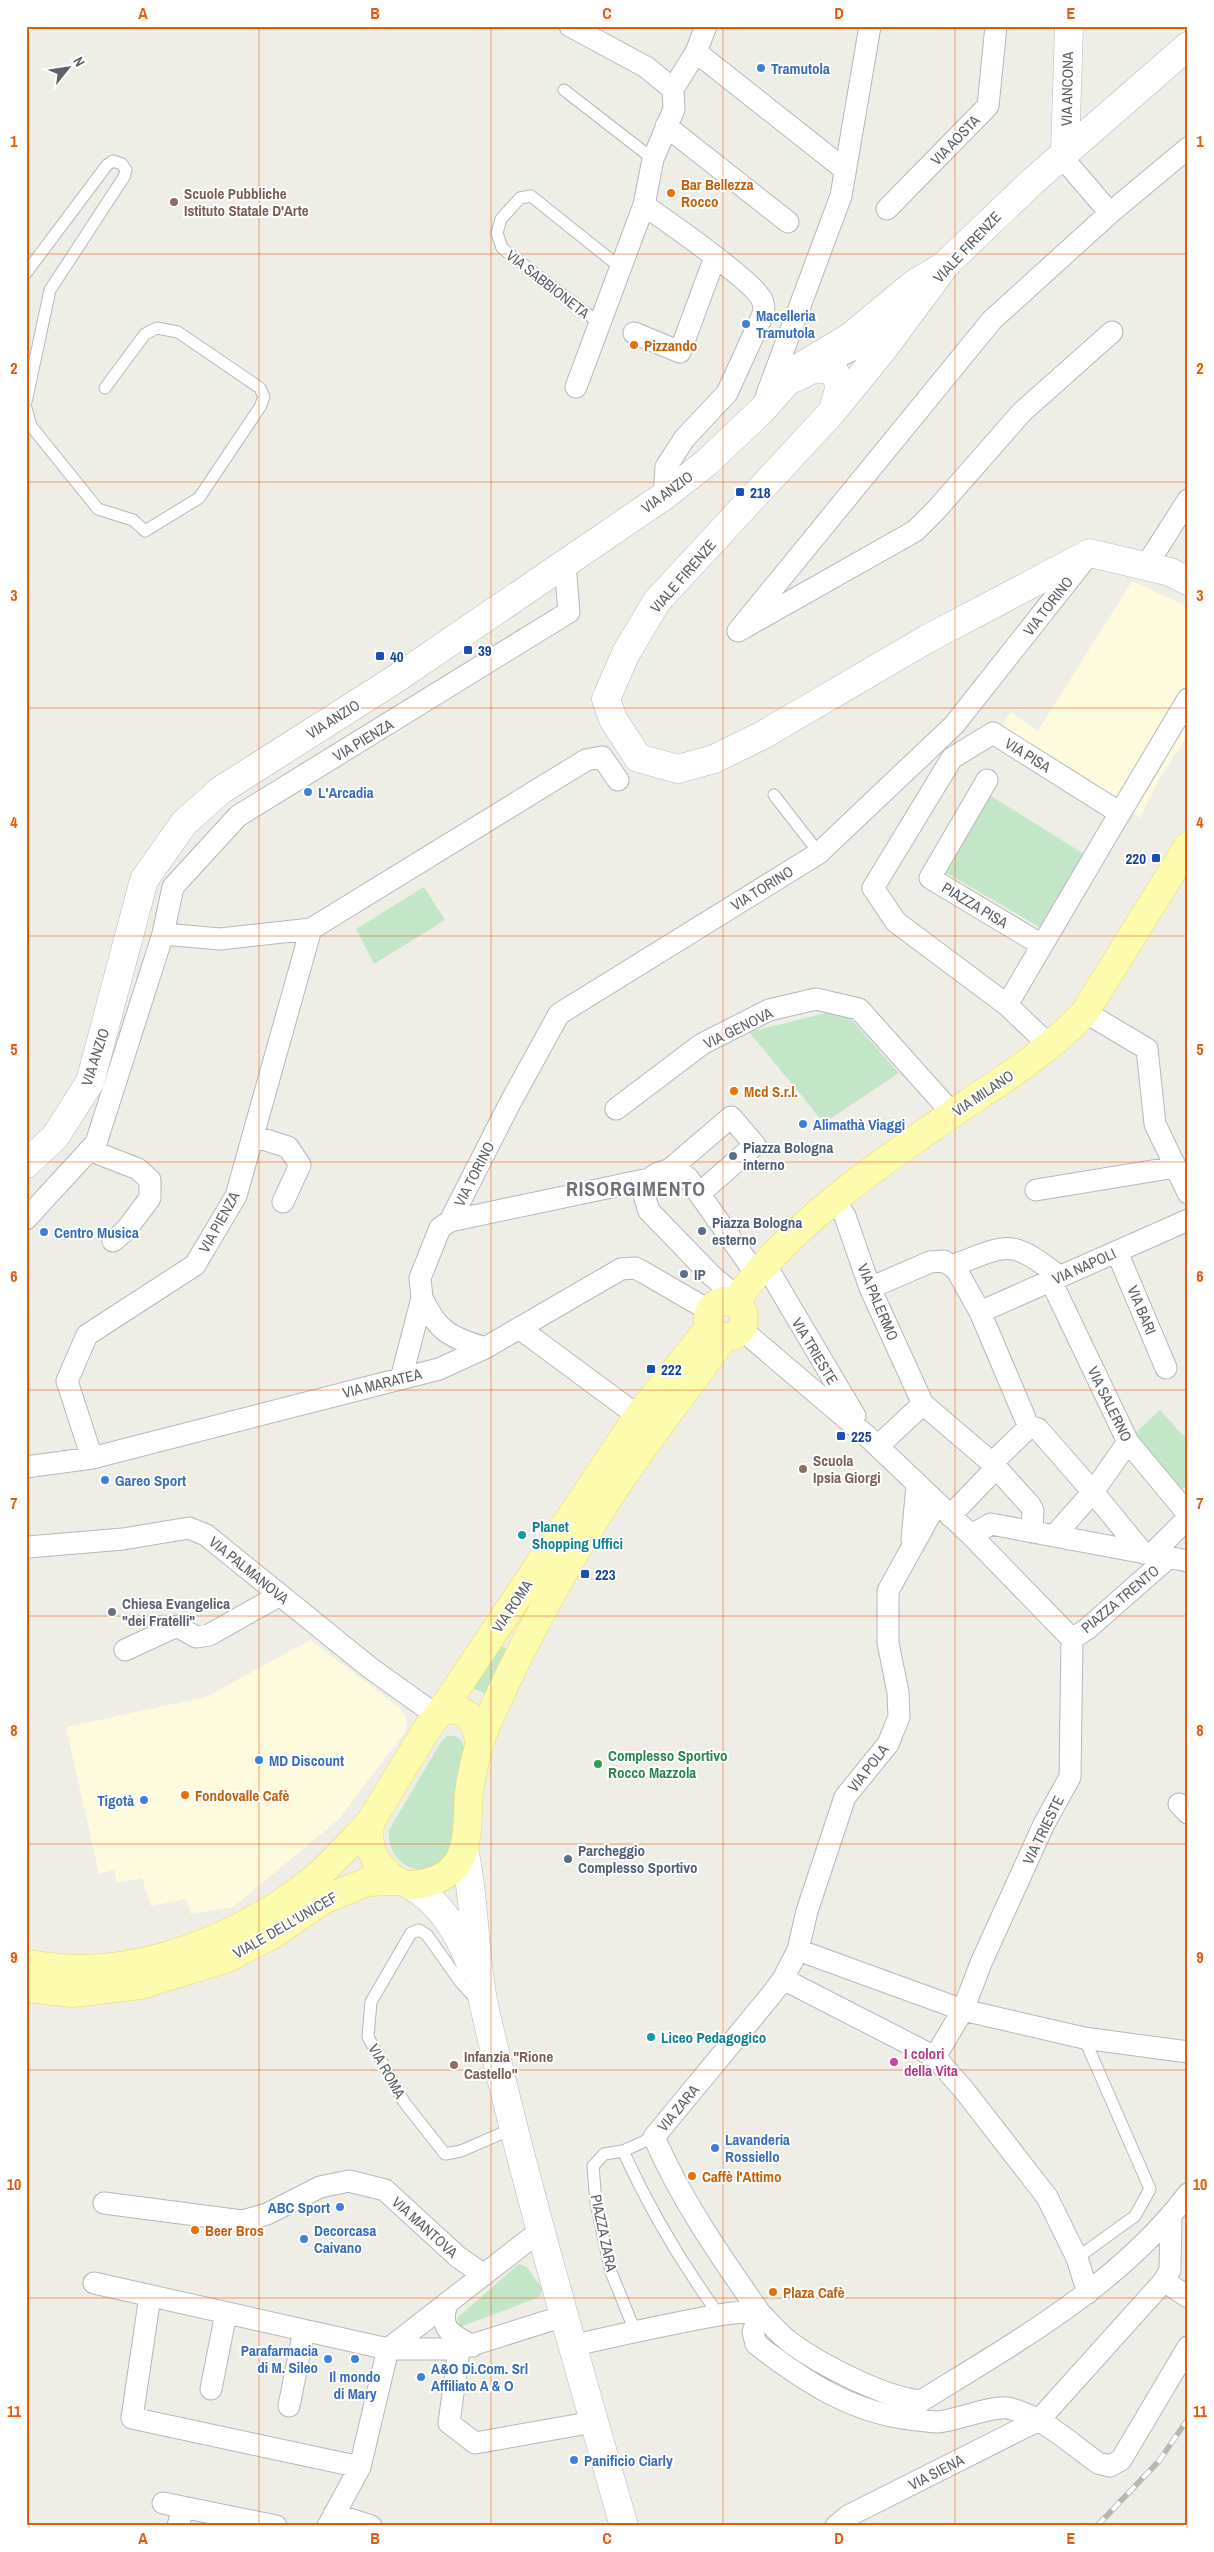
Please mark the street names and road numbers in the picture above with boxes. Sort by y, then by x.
street label: VIA ANCONA [1056,51,1078,126]
street label: VIA AOSTA [926,110,985,170]
street label: VIALE FIRENZE [928,207,1006,287]
street label: VIA SABBIONETA [502,245,595,324]
street label: VIA ANZIO [637,466,697,518]
street label: VIALE FIRENZE [645,535,721,617]
street label: VIA TORINO [1018,572,1078,640]
street label: VIA ANZIO [302,694,364,744]
street label: VIA PIENZA [329,713,398,766]
street label: VIA PISA [1001,733,1056,778]
street label: VIA TORINO [727,861,797,915]
street label: PIAZZA PISA [938,877,1013,933]
street label: VIA GENOVA [700,1002,777,1054]
street label: VIA ANZIO [76,1025,114,1089]
street label: VIA MILANO [948,1065,1018,1121]
street label: VIA TORINO [449,1138,499,1210]
street label: VIA PIENZA [194,1187,245,1256]
street label: VIA NAPOLI [1049,1243,1119,1289]
street label: VIA PALERMO [852,1260,904,1344]
street label: VIA BARI [1122,1282,1162,1338]
street label: VIA TRIESTE [787,1314,843,1388]
street label: VIA MARATEA [340,1363,425,1403]
street label: VIA SALERNO [1083,1363,1137,1445]
street label: VIA PALMANOVA [205,1531,294,1609]
street label: PIAZZA TRENTO [1076,1560,1164,1638]
street label: VIA ROMA [487,1575,538,1637]
street label: VIA POLA [843,1739,894,1796]
street label: VIA TRIESTE [1017,1792,1069,1868]
street label: VIALE DELL'UNICEF [229,1887,341,1963]
street label: VIA ROMA [363,2040,411,2103]
street label: VIA ZARA [652,2079,704,2136]
street label: VIA MANTOVA [387,2192,463,2263]
street label: PIAZZA ZARA [586,2192,623,2274]
street label: VIA SIENA [905,2449,968,2495]

